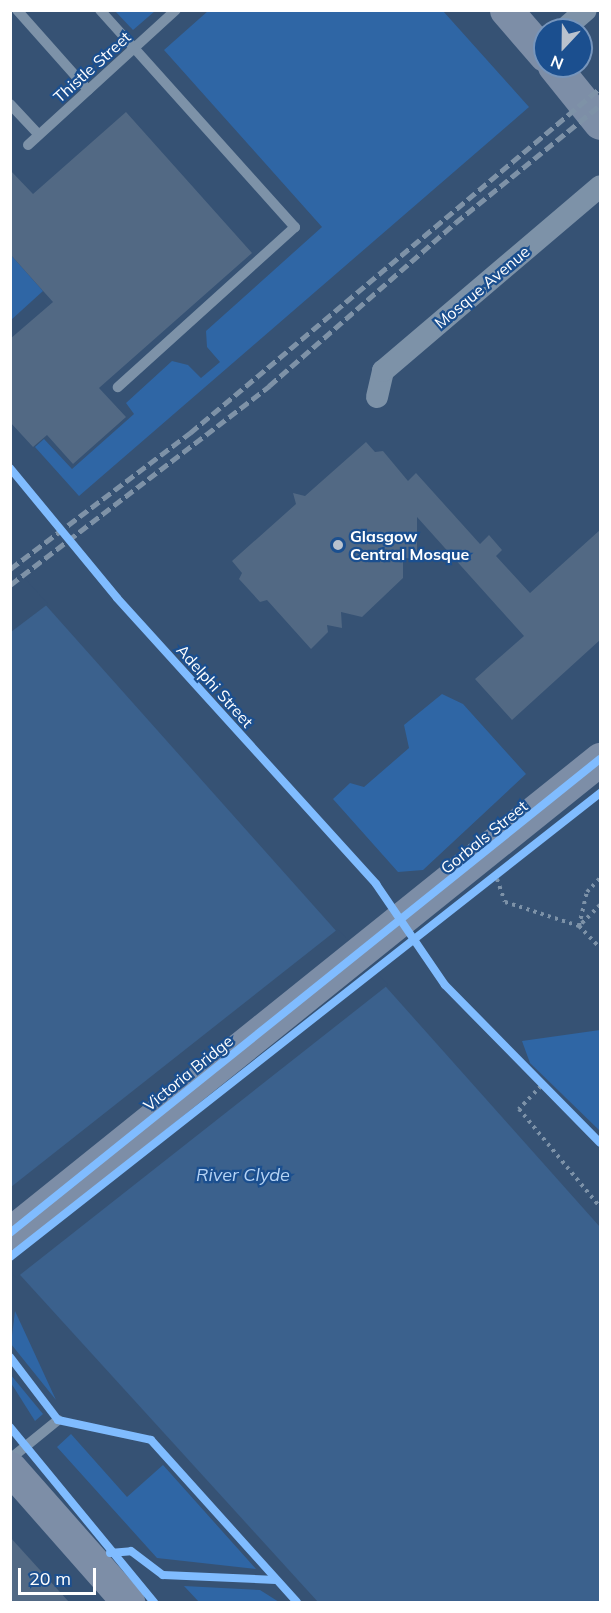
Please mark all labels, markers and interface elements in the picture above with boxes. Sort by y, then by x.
north arrow [533,18,593,78]
street label: Thistle Street [49,27,135,107]
text: N [548,51,566,74]
street label: Mosque Avenue [431,242,533,332]
place label: Glasgow Central Mosque [350,526,469,564]
marker: Glasgow Central Mosque [331,538,345,552]
street label: Adelphi Street [173,641,257,731]
street label: Gorbals Street [437,796,531,878]
street label: Victoria Bridge [139,1031,237,1115]
water label: River Clyde [196,1164,290,1186]
scale bar [21,1556,99,1594]
text: 20 m [29,1567,71,1590]

